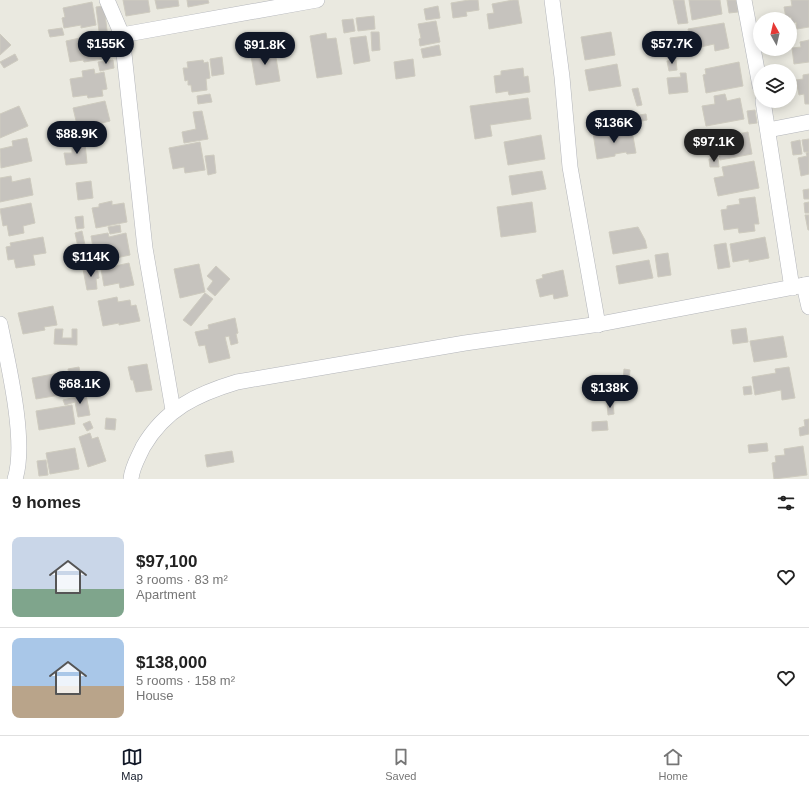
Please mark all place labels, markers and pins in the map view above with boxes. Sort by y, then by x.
pin: $155K [78,31,134,65]
pin: $57.7K [639,31,705,65]
pin: $91.8K [232,32,298,66]
pin: $136K [586,110,642,144]
pin: $88.9K [44,121,110,155]
pin: $97.1K [681,129,747,163]
pin: $114K [63,244,119,278]
pin: $68.1K [47,371,113,405]
pin: $138K [582,375,638,409]

